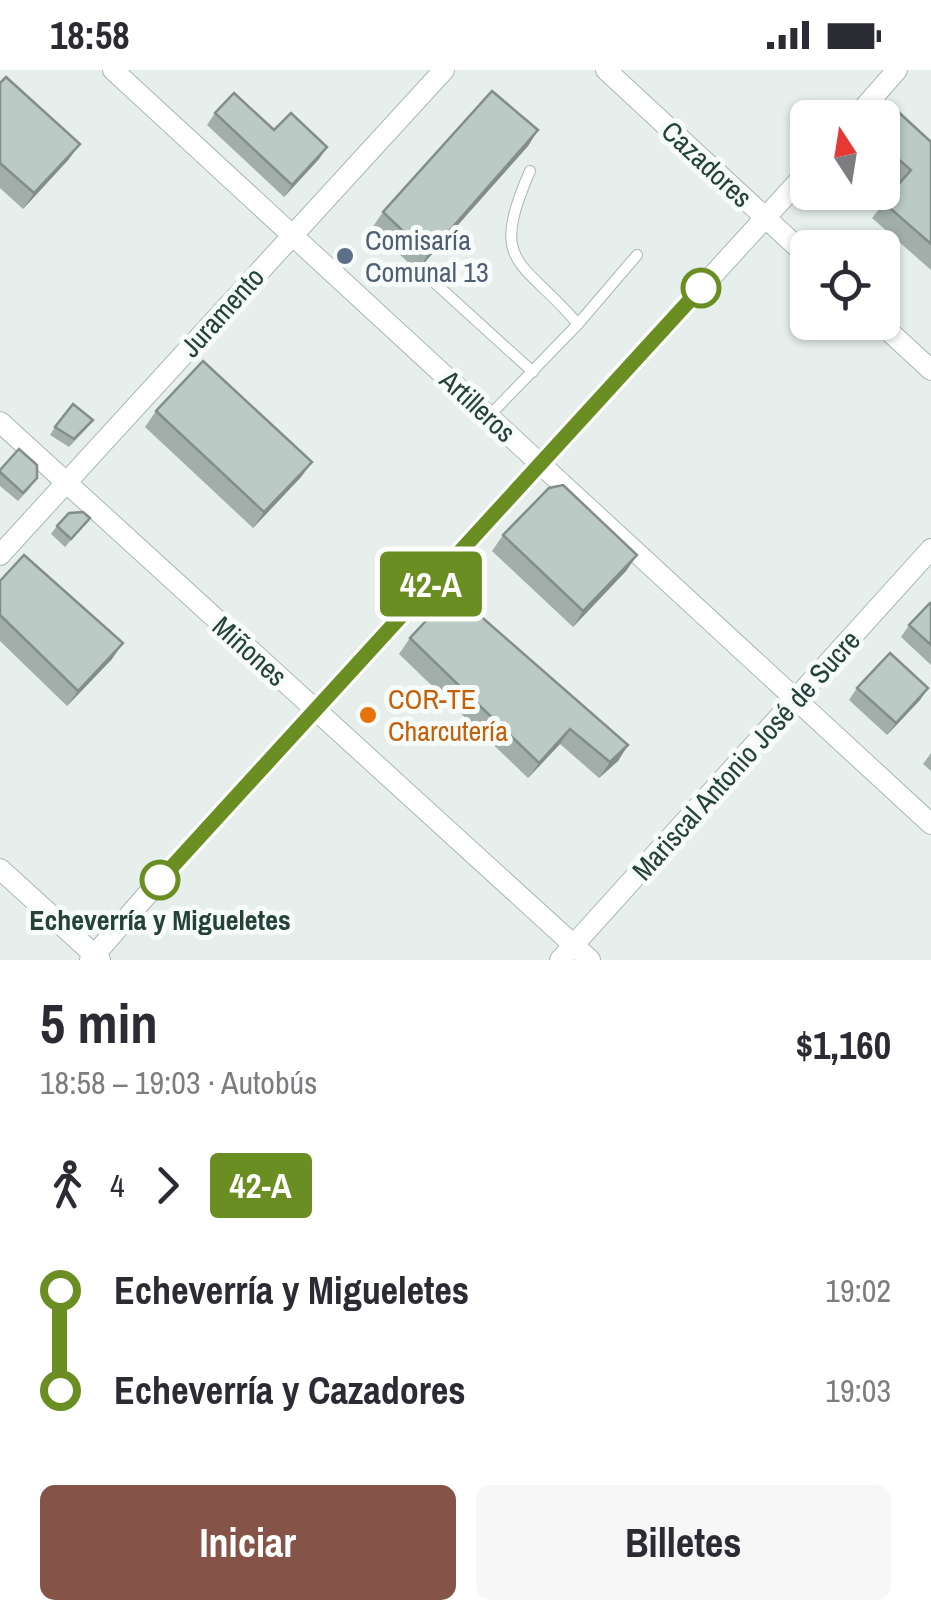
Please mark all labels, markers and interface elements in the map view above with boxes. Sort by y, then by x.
text: 18:58 [50,10,130,61]
north arrow [790,100,900,210]
map controls [790,100,900,340]
street label: Cazadores [653,112,761,216]
place label: Comisaría Comunal 13 [365,221,489,291]
button: locate [790,230,900,340]
marker: Comisaría Comunal 13 [334,245,356,267]
street label: Juramento [172,259,272,365]
unlabelled marker [682,269,720,307]
street label: Artilleros [431,361,524,451]
line badge: 42-A [361,552,501,616]
text: 42-A [400,561,462,608]
street label: Miñones [205,607,295,695]
street label: Mariscal Antonio José de Sucre [623,622,869,888]
place label: COR-TE Charcutería [388,680,508,750]
marker: COR-TE Charcutería [357,704,379,726]
marker: Echeverría y Migueletes [141,861,179,899]
place label: Echeverría y Migueletes [29,901,291,939]
text: 5 min [40,986,158,1060]
text: $1,160 [796,1020,891,1071]
text: 18:58 – 19:03 · Autobús [40,1061,317,1104]
icon: walk [40,1158,95,1213]
icon: forward [140,1158,195,1213]
text: 42-A [230,1162,292,1209]
text: 4 [110,1164,125,1207]
text: Echeverría y Migueletes [114,1265,469,1316]
text: 19:02 [825,1269,891,1312]
text: Echeverría y Cazadores [114,1365,466,1416]
text: 19:03 [825,1369,891,1412]
button: Iniciar [40,1485,456,1600]
button: Billetes [476,1485,891,1600]

